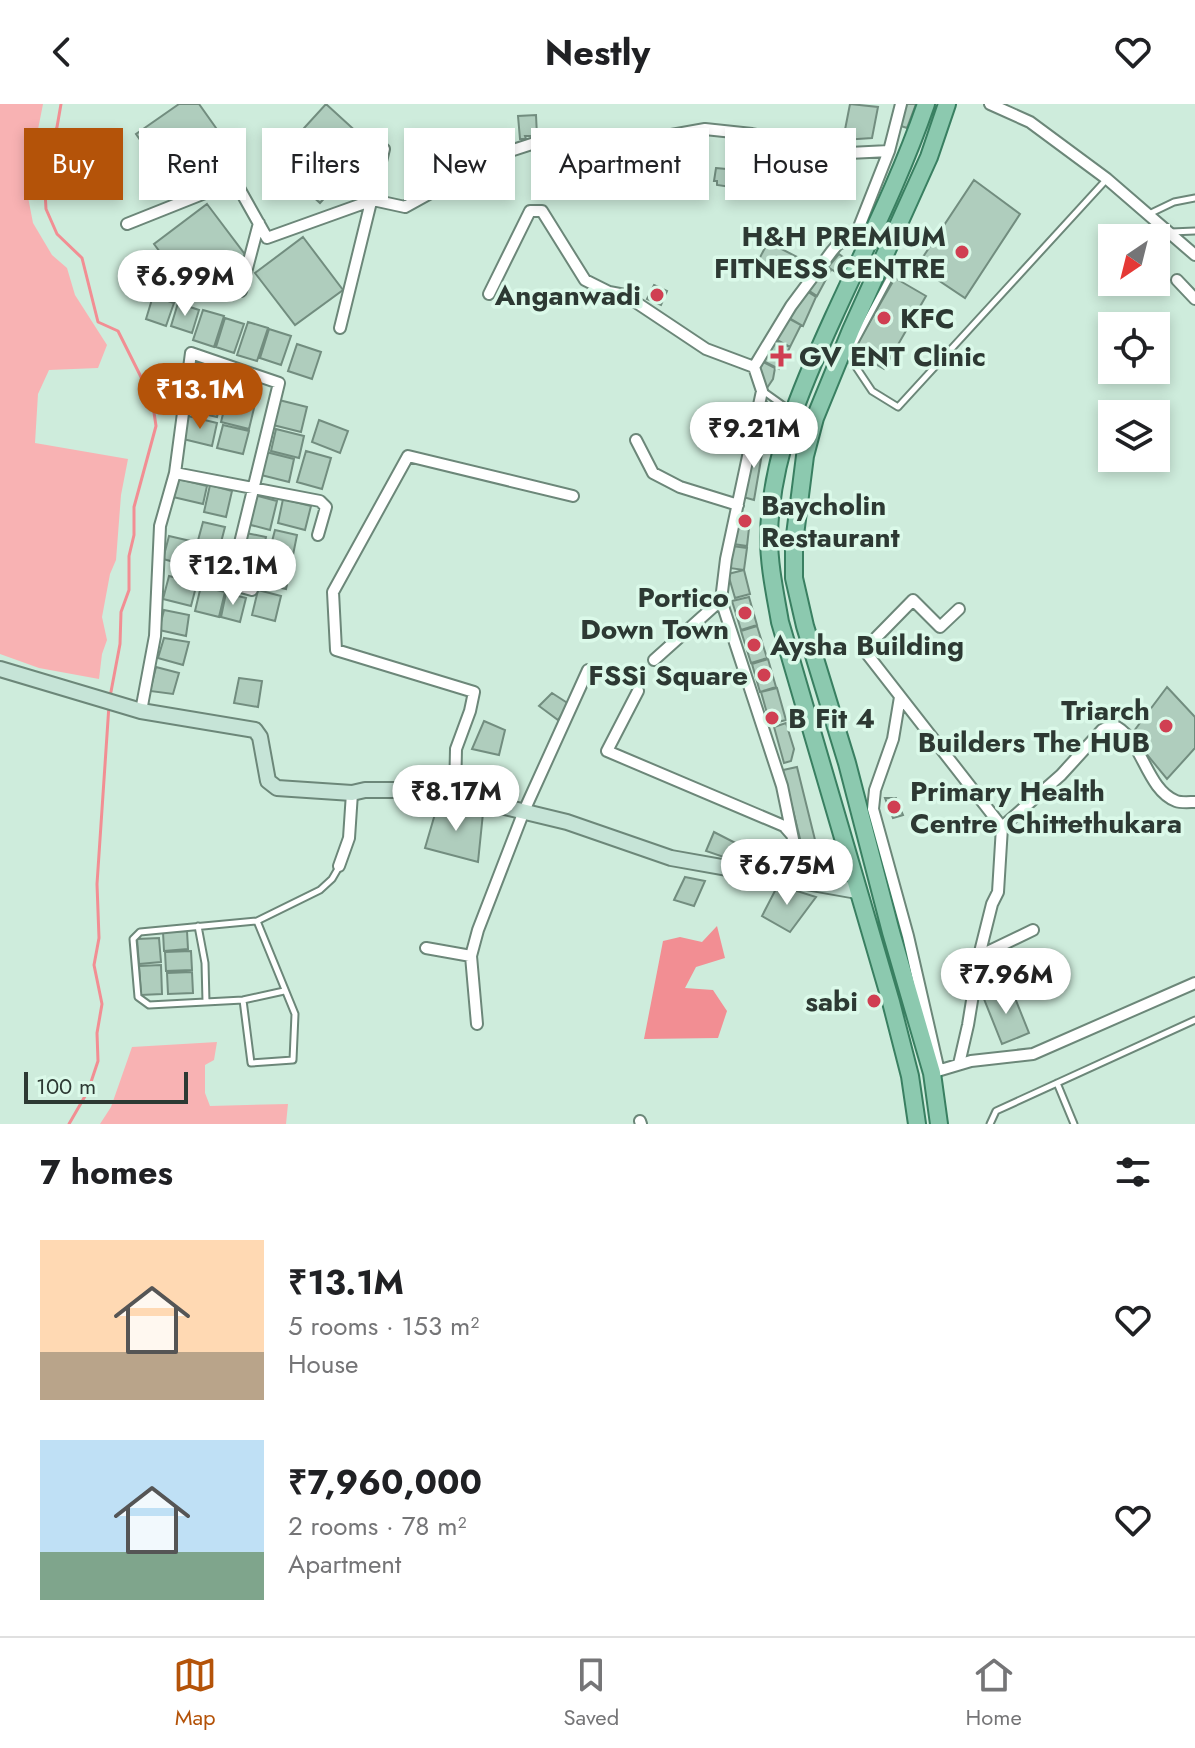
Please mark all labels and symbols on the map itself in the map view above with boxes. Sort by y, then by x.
place label: H&H PREMIUM FITNESS CENTRE [714,216,946,289]
north arrow [1098,224,1170,296]
marker: H&H PREMIUM FITNESS CENTRE [953,243,971,261]
pin: ₹6.99M [120,250,250,318]
place label: Anganwadi [494,275,641,316]
marker: Anganwadi [648,286,666,304]
place label: KFC [900,298,955,339]
marker: KFC [875,309,893,327]
place label: GV ENT Clinic [799,336,986,377]
marker: GV ENT Clinic [770,345,792,367]
pin: ₹13.1M [135,363,265,431]
pin: ₹9.21M [689,402,819,470]
place label: Baycholin Restaurant [761,485,900,558]
marker: Baycholin Restaurant [736,512,754,530]
pin: ₹12.1M [168,539,298,607]
place label: Portico Down Town [580,577,729,650]
marker: Portico Down Town [736,604,754,622]
place label: Aysha Building [769,625,964,666]
marker: Aysha Building [745,636,763,654]
place label: FSSi Square [588,655,748,696]
marker: FSSi Square [755,666,773,684]
place label: Triarch Builders The HUB [918,690,1150,763]
place label: B Fit 4 [788,698,875,739]
marker: B Fit 4 [763,709,781,727]
marker: Triarch Builders The HUB [1157,717,1175,735]
pin: ₹8.17M [391,765,521,833]
place label: Primary Health Centre Chittethukara [910,771,1182,844]
marker: Primary Health Centre Chittethukara [885,798,903,816]
pin: ₹6.75M [722,839,852,907]
pin: ₹7.96M [941,948,1071,1016]
place label: sabi [805,981,858,1022]
marker: sabi [865,992,883,1010]
scale bar [24,1068,188,1104]

